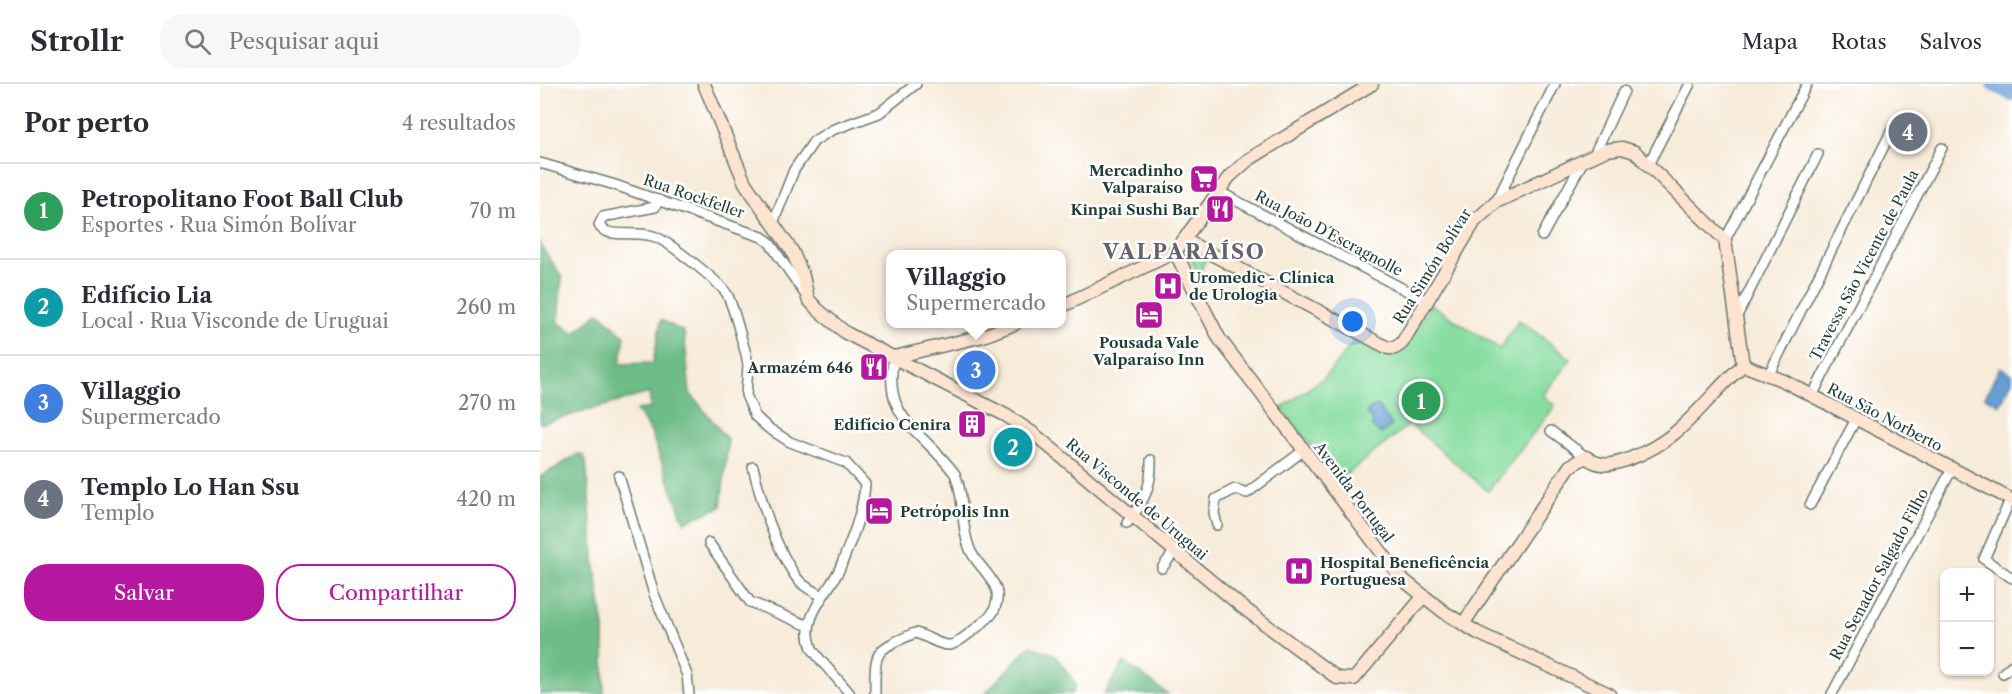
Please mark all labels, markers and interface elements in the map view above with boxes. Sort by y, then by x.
search box [160,14,580,68]
text: Strollr [30,24,124,58]
icon: search [181,25,214,58]
text: Pesquisar aqui [229,28,379,55]
text: Mapa [1742,29,1798,54]
text: Rotas [1831,29,1887,54]
text: Salvos [1920,29,1982,54]
text: Por perto [24,107,149,139]
pin: 4 [1888,110,1928,154]
text: 4 resultados [402,111,516,135]
place label: Mercadinho Valparaíso [1089,161,1183,197]
supermarket icon: Mercadinho Valparaíso [1188,163,1220,195]
street label: Travessa São Vicente de Paula [1805,166,1923,364]
street label: Rua Rockfeller [641,170,748,222]
text: Petropolitano Foot Ball Club [81,186,403,213]
street label: Rua João D´Escragnolle [1252,186,1406,280]
restaurant icon: Kinpai Sushi Bar [1204,193,1236,225]
text: 1 [39,199,48,223]
text: 70 m [470,199,516,223]
place label: Kinpai Sushi Bar [1070,200,1200,219]
street label: Rua Simón Bolívar [1389,204,1476,327]
text: Esportes · Rua Simón Bolívar [81,213,356,237]
district label: VALPARAÍSO [1102,239,1265,264]
popup [886,250,1066,328]
text: Villaggio [906,264,1006,291]
place label: Uromedic - Clínica de Urologia [1189,268,1335,304]
hospital icon: Uromedic - Clínica de Urologia [1152,270,1184,302]
text: Edifício Lia [81,282,212,309]
text: Supermercado [906,291,1046,315]
text: 2 [38,295,49,319]
text: 260 m [456,295,516,319]
hotel icon: Pousada Vale Valparaíso Inn [1133,299,1165,331]
your location [1338,307,1367,336]
text: Local · Rua Visconde de Uruguai [81,309,389,333]
place label: Pousada Vale Valparaíso Inn [1092,333,1205,369]
pin: 3 [956,348,996,392]
restaurant icon: Armazém 646 [858,351,890,383]
place label: Armazém 646 [746,358,853,377]
text: Villaggio [81,378,181,405]
pin: 1 [1402,378,1440,424]
street label: Rua São Norberto [1824,379,1946,455]
text: 3 [38,391,49,415]
text: 270 m [458,391,516,415]
text: Supermercado [81,405,221,429]
building icon: Edifício Cenira [956,408,988,440]
place label: Edifício Cenira [833,415,951,434]
pin: 2 [994,424,1032,470]
street label: Rua Visconde de Uruguai [1062,434,1212,564]
street label: Avenida Portugal [1309,437,1398,546]
text: Templo Lo Han Ssu [81,474,300,501]
street label: Rua Senador Salgado Filho [1826,485,1932,663]
text: 4 [38,487,49,511]
text: 420 m [456,487,516,511]
hotel icon: Petrópolis Inn [863,495,895,527]
text: Templo [81,501,154,525]
place label: Petrópolis Inn [900,502,1010,521]
place label: Hospital Beneficência Portuguesa [1320,553,1490,589]
hospital icon: Hospital Beneficência Portuguesa [1283,555,1315,587]
button: Salvar [24,564,264,621]
button: Compartilhar [276,564,516,621]
map controls [1940,568,1994,676]
button: + [1940,568,1994,622]
button: − [1940,622,1994,676]

